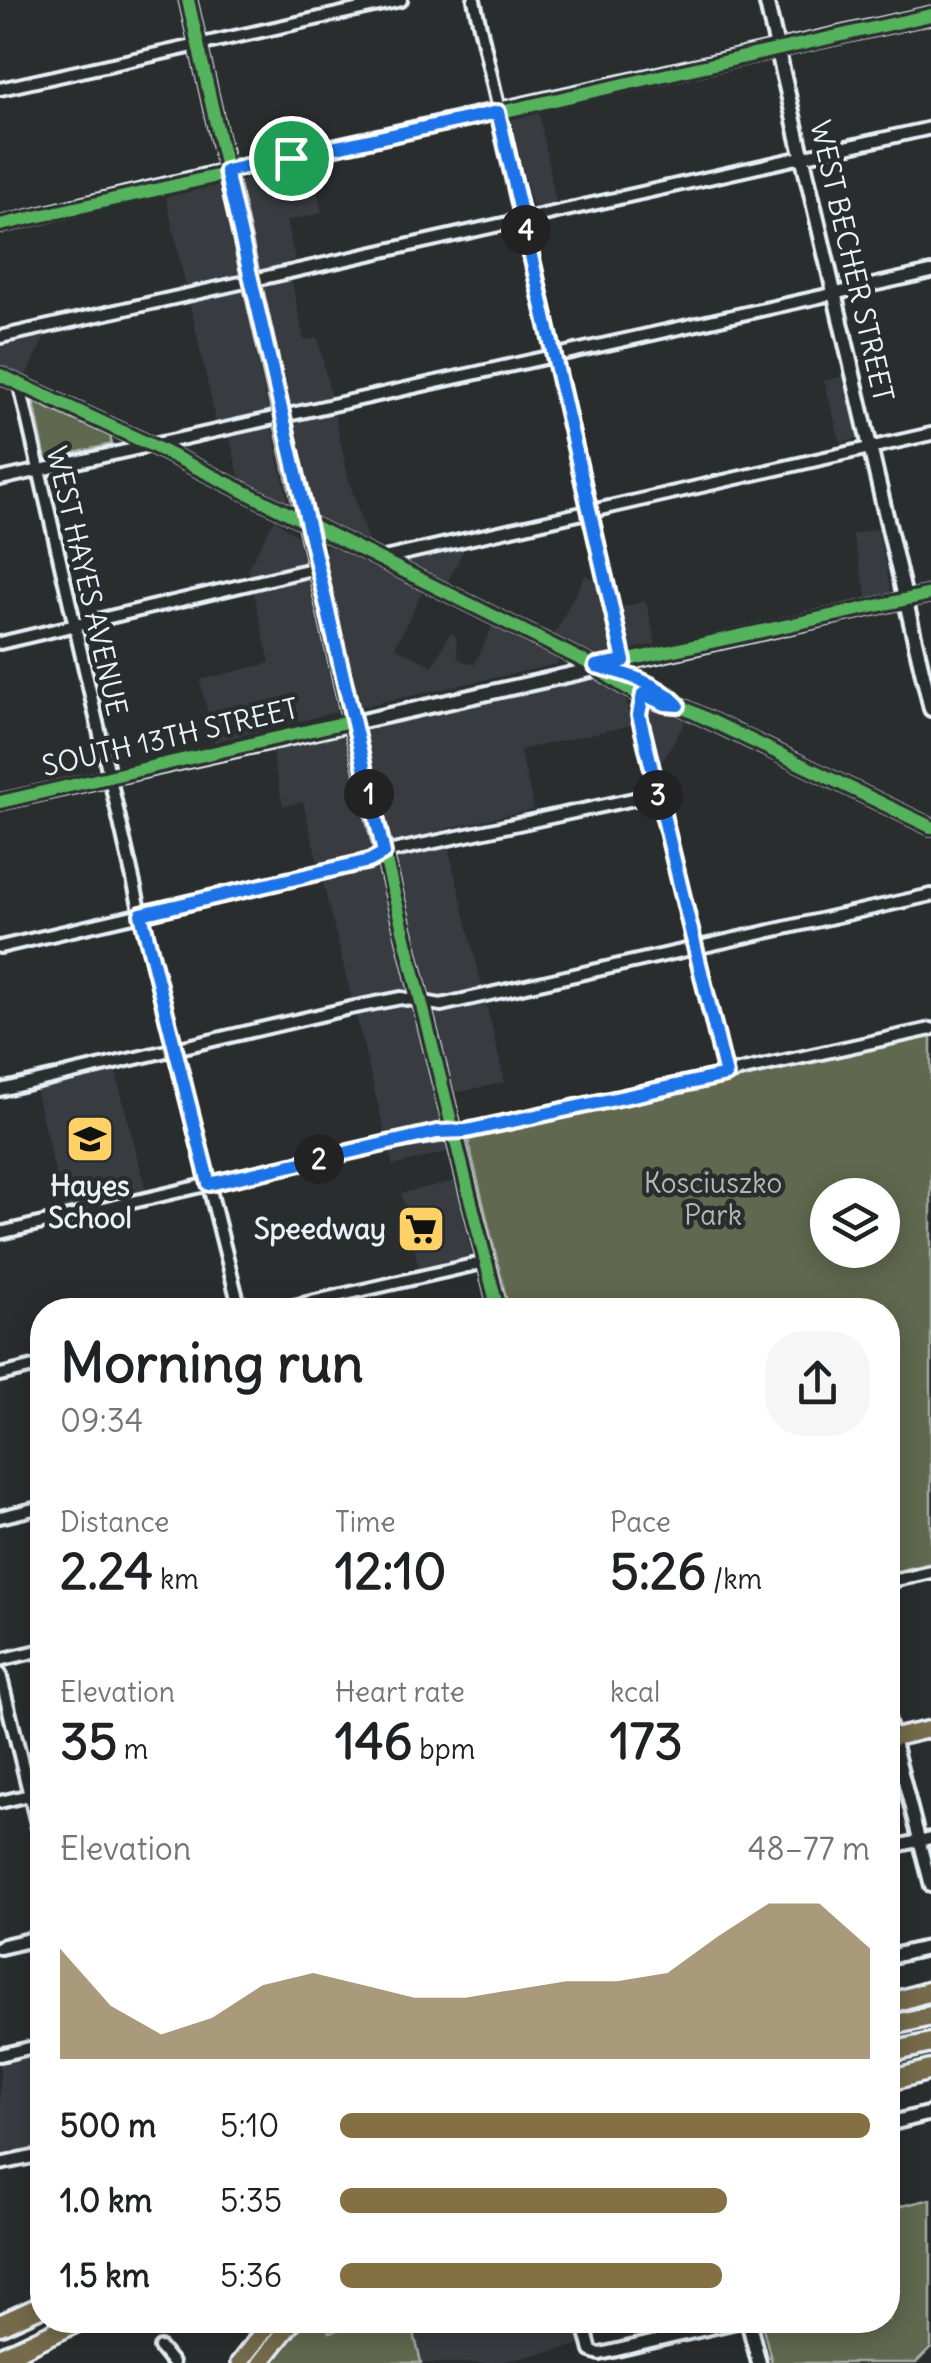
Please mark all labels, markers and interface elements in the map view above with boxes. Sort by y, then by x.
pin [249,116,334,201]
street label: WEST BECHER STREET [802,117,902,405]
icon: arrive [264,131,319,186]
pin: 4 [501,205,551,255]
text: 4 [518,212,534,248]
street label: WEST HAYES AVENUE [38,443,136,719]
street label: SOUTH 13TH STREET [38,690,302,784]
pin: 1 [344,769,394,819]
pin: 3 [633,770,683,820]
text: 1 [363,776,375,812]
text: 3 [650,777,666,813]
school or university icon: Hayes School [64,1113,116,1165]
pin: 2 [294,1134,344,1184]
text: 2 [311,1141,327,1177]
park label: Kosciuszko Park [644,1165,782,1233]
place label: Hayes School [48,1168,132,1236]
map controls [810,1178,900,1268]
button: layers [810,1178,900,1268]
supermarket icon: Speedway [395,1203,447,1255]
place label: Speedway [254,1211,386,1247]
text: Morning run [60,1328,364,1397]
button: share [765,1331,870,1436]
text: 09:34 [60,1400,143,1441]
text: Distance [60,1504,169,1540]
text: Time [335,1504,396,1540]
text: Pace [610,1504,671,1540]
text: 2.24 [60,1540,153,1603]
text: 12:10 [335,1540,446,1603]
text: 5:26 [610,1540,706,1603]
text: km [153,1561,199,1597]
text: /km [706,1561,762,1597]
text: Elevation [60,1674,175,1710]
text: Heart rate [335,1674,465,1710]
text: kcal [610,1674,660,1710]
text: 35 [60,1710,117,1773]
text: 146 [335,1710,413,1773]
text: 173 [610,1710,683,1773]
text: m [117,1731,148,1767]
text: bpm [413,1731,475,1767]
text: Elevation [60,1828,191,1869]
text: 48–77 m [748,1828,870,1869]
text: 500 m [60,2105,156,2146]
text: 5:10 [220,2105,279,2146]
text: 1.0 km [60,2180,152,2221]
text: 5:35 [220,2180,282,2221]
text: 1.5 km [60,2255,150,2296]
text: 5:36 [220,2255,282,2296]

